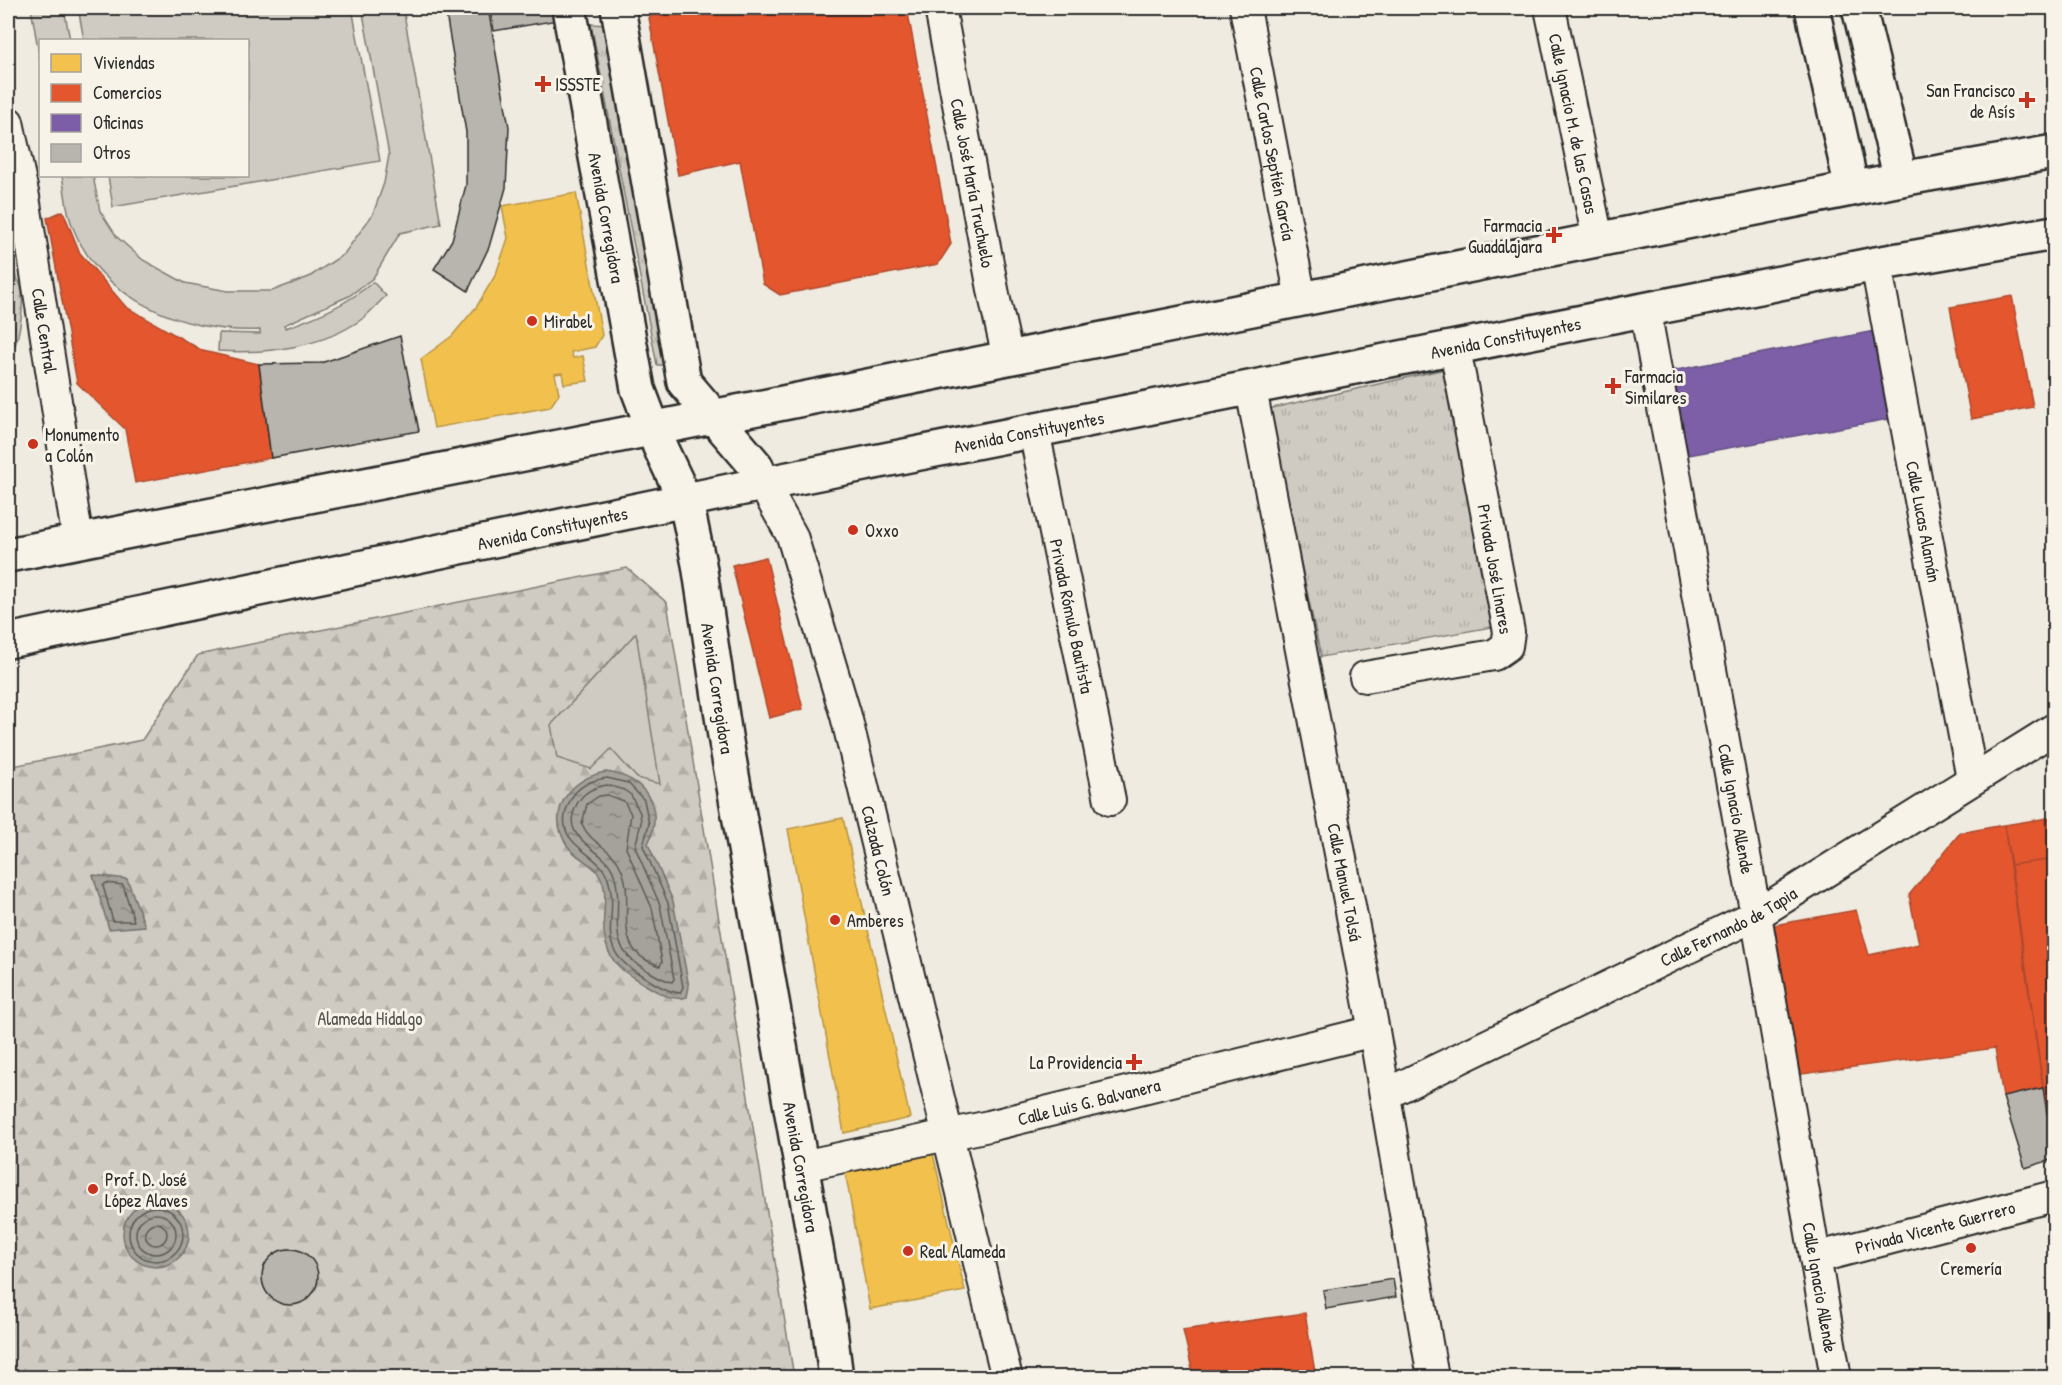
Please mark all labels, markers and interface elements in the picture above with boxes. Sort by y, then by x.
street label: Calle Ignacio M. de las Casas [1543,31,1605,216]
legend [39,39,249,177]
text: Viviendas [93,50,155,75]
street label: Calle Carlos Septién García [1244,64,1302,242]
place label: ISSSTE [555,72,600,97]
marker: ISSSTE [536,77,550,91]
place label: San Francisco de Asís [1926,78,2015,124]
text: Comercios [93,80,162,105]
marker: San Francisco de Asís [2020,93,2034,107]
street label: Calle José María Truchuelo [945,96,1001,270]
text: Oficinas [93,110,143,135]
text: Otros [93,140,130,165]
street label: Avenida Corregidora [583,150,631,285]
place label: Farmacia Guadalajara [1468,213,1542,259]
marker: Farmacia Guadalajara [1547,228,1561,242]
street label: Calle Central [26,286,64,375]
place label: Mirabel [544,309,592,334]
street label: Avenida Constituyentes [1428,310,1583,364]
marker: Mirabel [525,314,539,328]
place label: Farmacia Similares [1624,364,1687,410]
marker: Farmacia Similares [1606,379,1620,393]
street label: Avenida Constituyentes [951,404,1106,459]
place label: Monumento a Colón [45,422,119,468]
marker: Monumento a Colón [26,437,40,451]
street label: Calle Lucas Alamán [1900,459,1948,584]
street label: Avenida Constituyentes [475,500,630,556]
street label: Privada José Linares [1471,502,1519,636]
place label: Oxxo [865,518,898,543]
marker: Oxxo [846,523,860,537]
street label: Privada Rómulo Bautista [1044,537,1100,696]
street label: Avenida Corregidora [696,621,740,756]
street label: Calle Ignacio Allende [1712,742,1761,876]
street label: Calzada Colón [856,803,902,898]
street label: Calle Manuel Tolsá [1322,821,1369,943]
street label: Calle Fernando de Tapia [1655,880,1801,972]
place label: Amberes [847,908,904,933]
marker: Amberes [828,913,842,927]
park label: Alameda Hidalgo [318,1006,422,1031]
place label: La Providencia [1030,1050,1122,1075]
marker: La Providencia [1127,1055,1141,1069]
street label: Calle Luis G. Balvanera [1015,1072,1163,1131]
street label: Avenida Corregidora [778,1100,825,1234]
place label: Prof. D. José López Alaves [105,1167,188,1213]
marker: Prof. D. José López Alaves [86,1182,100,1196]
street label: Privada Vicente Guerrero [1852,1194,2018,1260]
street label: Calle Ignacio Allende [1797,1220,1844,1355]
place label: Real Alameda [920,1239,1005,1264]
marker: Cremería [1964,1241,1978,1255]
marker: Real Alameda [901,1244,915,1258]
place label: Cremería [1940,1256,2002,1281]

